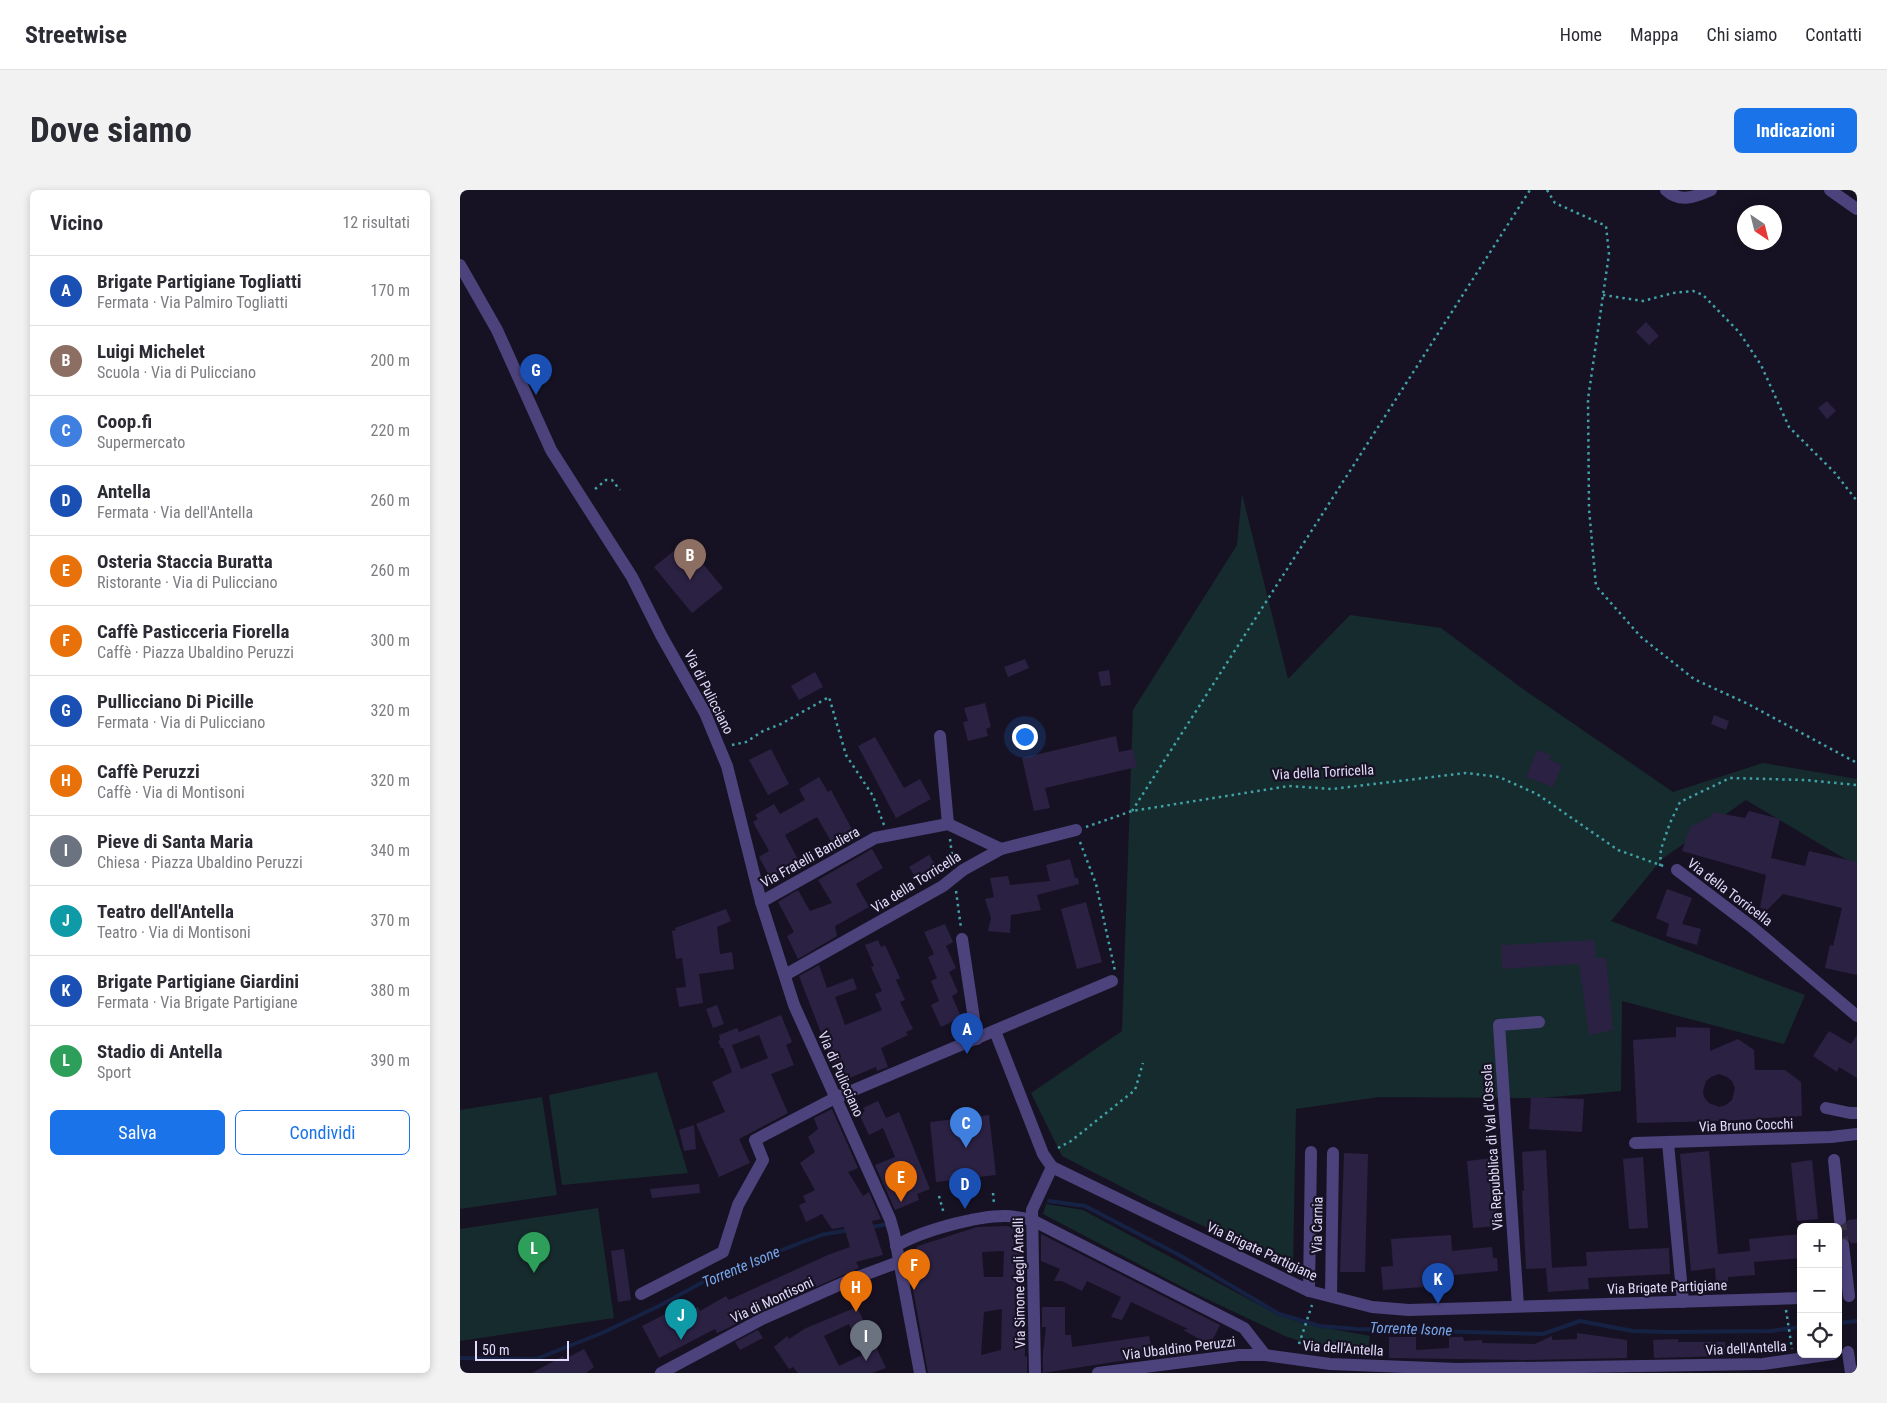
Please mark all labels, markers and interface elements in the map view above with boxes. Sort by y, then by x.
text: Streetwise [25,21,127,49]
text: Home [1560,24,1602,45]
text: Mappa [1630,24,1679,45]
text: Chi siamo [1707,24,1777,45]
text: Contatti [1805,24,1862,45]
button: Indicazioni [1734,108,1857,153]
text: Dove siamo [30,110,192,151]
north arrow [1737,205,1782,250]
text: Vicino [50,211,103,235]
text: 12 risultati [342,213,410,232]
text: Brigate Partigiane Togliatti [97,270,302,293]
text: A [61,281,71,300]
text: 170 m [371,281,410,300]
text: Fermata · Via Palmiro Togliatti [97,293,288,312]
text: Luigi Michelet [97,340,205,363]
text: B [62,351,70,370]
text: 200 m [371,351,410,370]
pin: G [520,354,552,395]
text: Scuola · Via di Pulicciano [97,363,256,382]
text: Coop.fi [97,410,152,433]
text: C [61,421,71,440]
text: 220 m [371,421,410,440]
text: Supermercato [97,433,185,452]
text: Antella [97,480,151,503]
text: D [61,491,71,510]
text: 260 m [371,491,410,510]
text: Fermata · Via dell'Antella [97,503,253,522]
pin: B [674,539,706,580]
text: Osteria Staccia Buratta [97,550,273,573]
text: E [62,561,70,580]
text: 260 m [371,561,410,580]
text: Ristorante · Via di Pulicciano [97,573,278,592]
text: Caffè Pasticceria Fiorella [97,620,289,643]
text: F [62,631,70,650]
text: 300 m [371,631,410,650]
text: Caffè · Piazza Ubaldino Peruzzi [97,643,294,662]
street label: Via di Pulicciano [681,647,737,737]
text: Pullicciano Di Picille [97,690,254,713]
text: G [61,701,71,720]
text: 320 m [371,701,410,720]
text: Fermata · Via di Pulicciano [97,713,265,732]
your location [1012,724,1038,750]
text: Caffè Peruzzi [97,760,200,783]
street label: Via della Torricella [1272,761,1374,783]
text: H [61,771,71,790]
text: 320 m [371,771,410,790]
text: Caffè · Via di Montisoni [97,783,245,802]
street label: Via Fratelli Bandiera [758,823,862,891]
text: Pieve di Santa Maria [97,830,253,853]
text: I [64,841,68,860]
text: 340 m [371,841,410,860]
street label: Via della Torricella [868,848,964,916]
text: Chiesa · Piazza Ubaldino Peruzzi [97,853,303,872]
street label: Via della Torricella [1684,855,1776,929]
text: Teatro dell'Antella [97,900,234,923]
text: J [62,911,70,930]
text: 370 m [371,911,410,930]
text: Teatro · Via di Montisoni [97,923,251,942]
text: Brigate Partigiane Giardini [97,970,299,993]
text: K [62,981,70,1000]
text: 380 m [371,981,410,1000]
text: Fermata · Via Brigate Partigiane [97,993,298,1012]
pin: A [951,1013,983,1054]
street label: Via di Pulicciano [815,1029,867,1119]
text: Stadio di Antella [97,1040,222,1063]
text: L [62,1051,70,1070]
text: 390 m [371,1051,410,1070]
text: Sport [97,1063,131,1082]
street label: Via Repubblica di Val d'Ossola [1478,1063,1506,1231]
pin: C [950,1107,982,1148]
button: Salva [50,1110,225,1155]
button: Condividi [235,1110,410,1155]
street label: Via Bruno Cocchi [1698,1115,1794,1135]
pin: E [885,1161,917,1202]
pin: D [949,1168,981,1209]
street label: Via Carnia [1309,1197,1325,1253]
street label: Via Simone degli Antelli [1010,1217,1028,1349]
street label: Via Brigate Partigiane [1204,1218,1320,1284]
map controls [1797,1223,1842,1358]
button: + [1797,1223,1842,1268]
pin: L [518,1232,550,1273]
water label: Torrente Isone [699,1242,783,1291]
pin: F [898,1249,930,1290]
pin: K [1422,1263,1454,1304]
button: − [1797,1268,1842,1313]
pin: H [840,1271,872,1312]
street label: Via di Montisoni [728,1274,816,1326]
street label: Via Brigate Partigiane [1607,1277,1728,1297]
pin: J [665,1299,697,1340]
button: locate [1797,1313,1842,1358]
water label: Torrente Isone [1369,1319,1453,1339]
pin: I [850,1320,882,1361]
street label: Via Ubaldino Peruzzi [1122,1333,1236,1363]
street label: Via dell'Antella [1302,1337,1384,1359]
scale bar [475,1338,569,1361]
street label: Via dell'Antella [1705,1338,1787,1358]
text: 50 m [482,1342,510,1358]

